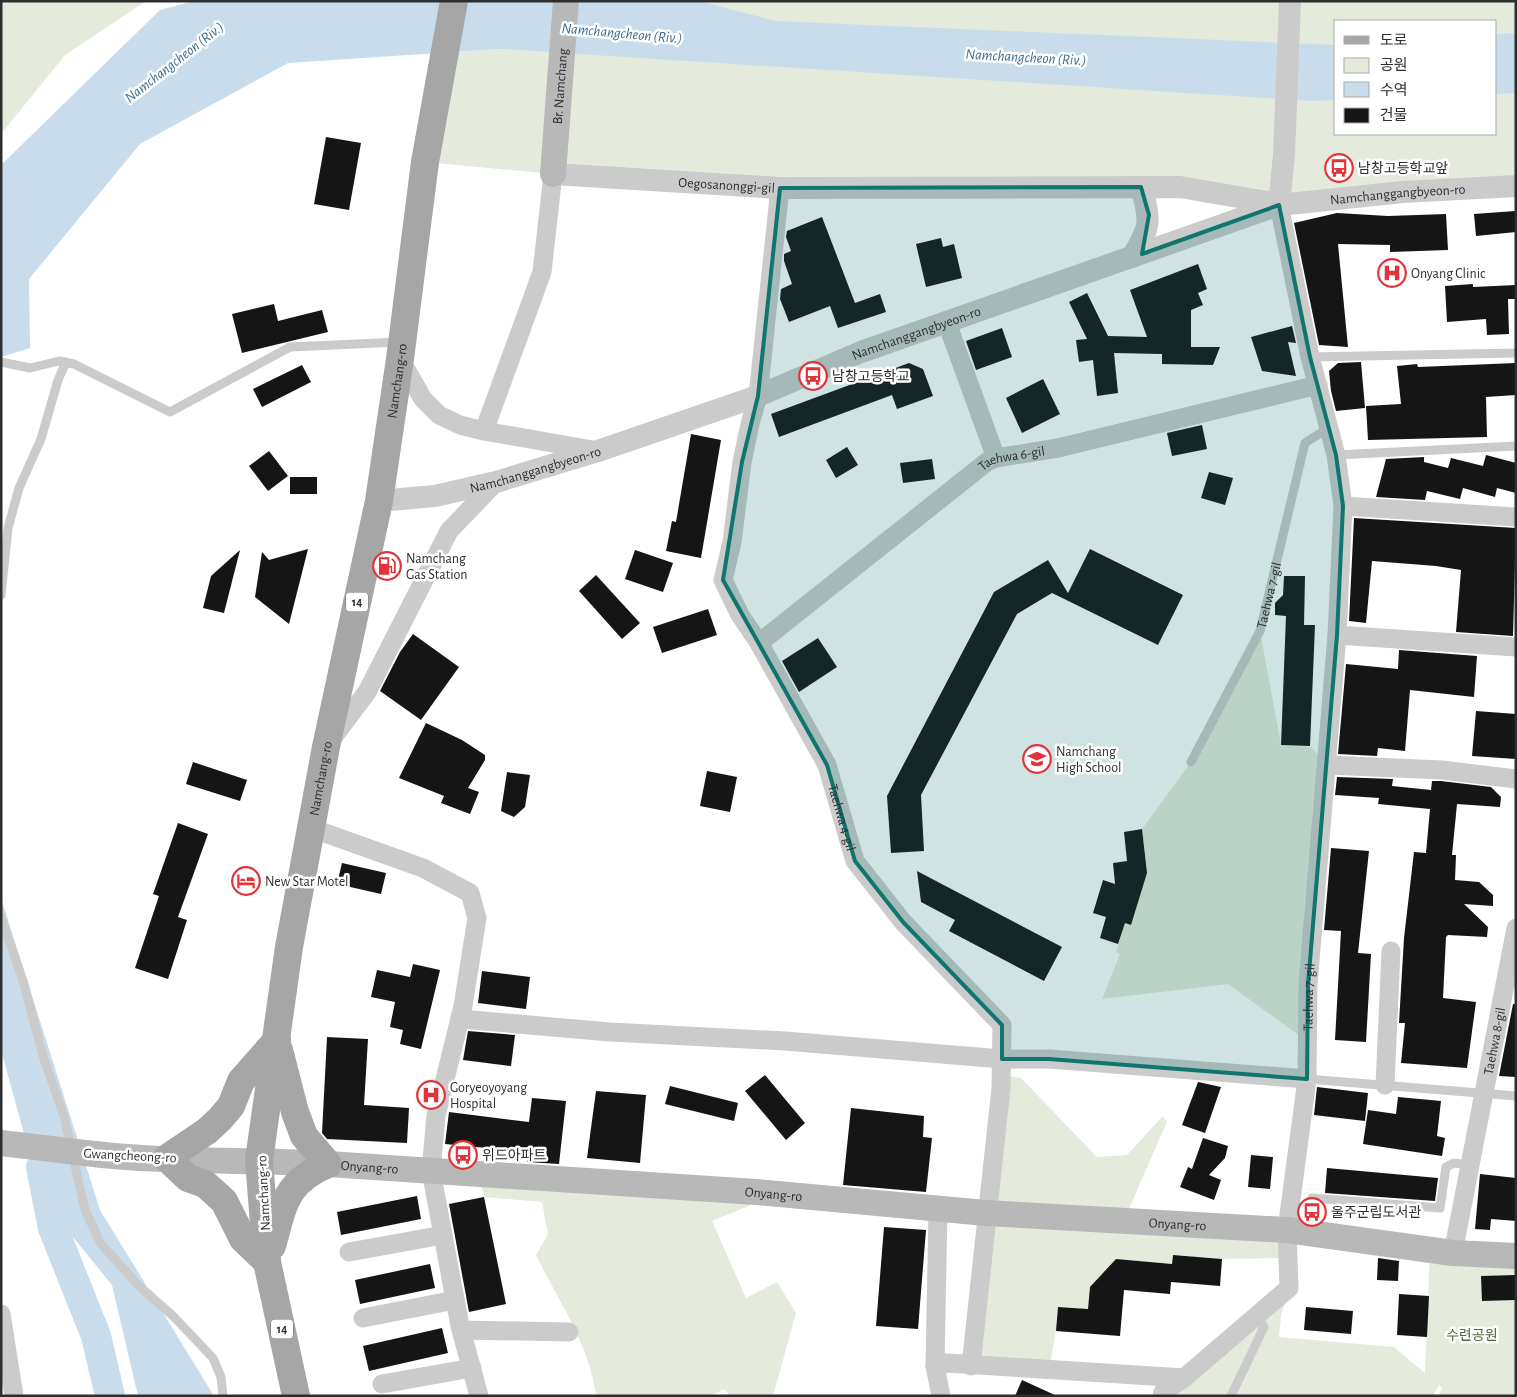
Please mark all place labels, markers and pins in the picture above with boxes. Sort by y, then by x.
bus stop icon: 남창고등학교앞 [1324,153,1354,183]
place label: 남창고등학교앞 [1358,160,1448,176]
hospital icon: Onyang Clinic [1377,258,1407,288]
place label: Onyang Clinic [1411,267,1486,281]
bus stop icon: 남창고등학교 [798,361,828,391]
place label: 남창고등학교 [832,368,909,384]
fuel station icon: Namchang Gas Station [372,551,402,581]
place label: Namchang Gas Station [406,552,468,582]
school or university icon: Namchang High School [1022,744,1052,774]
place label: Namchang High School [1056,745,1122,775]
hotel icon: New Star Motel [231,866,261,896]
place label: New Star Motel [265,875,349,889]
hospital icon: Goryeoyoyang Hospital [416,1080,446,1110]
place label: Goryeoyoyang Hospital [450,1081,527,1111]
bus stop icon: 위드아파트 [448,1140,478,1170]
place label: 위드아파트 [482,1148,547,1163]
bus stop icon: 울주군립도서관 [1297,1197,1327,1227]
place label: 울주군립도서관 [1331,1205,1421,1220]

